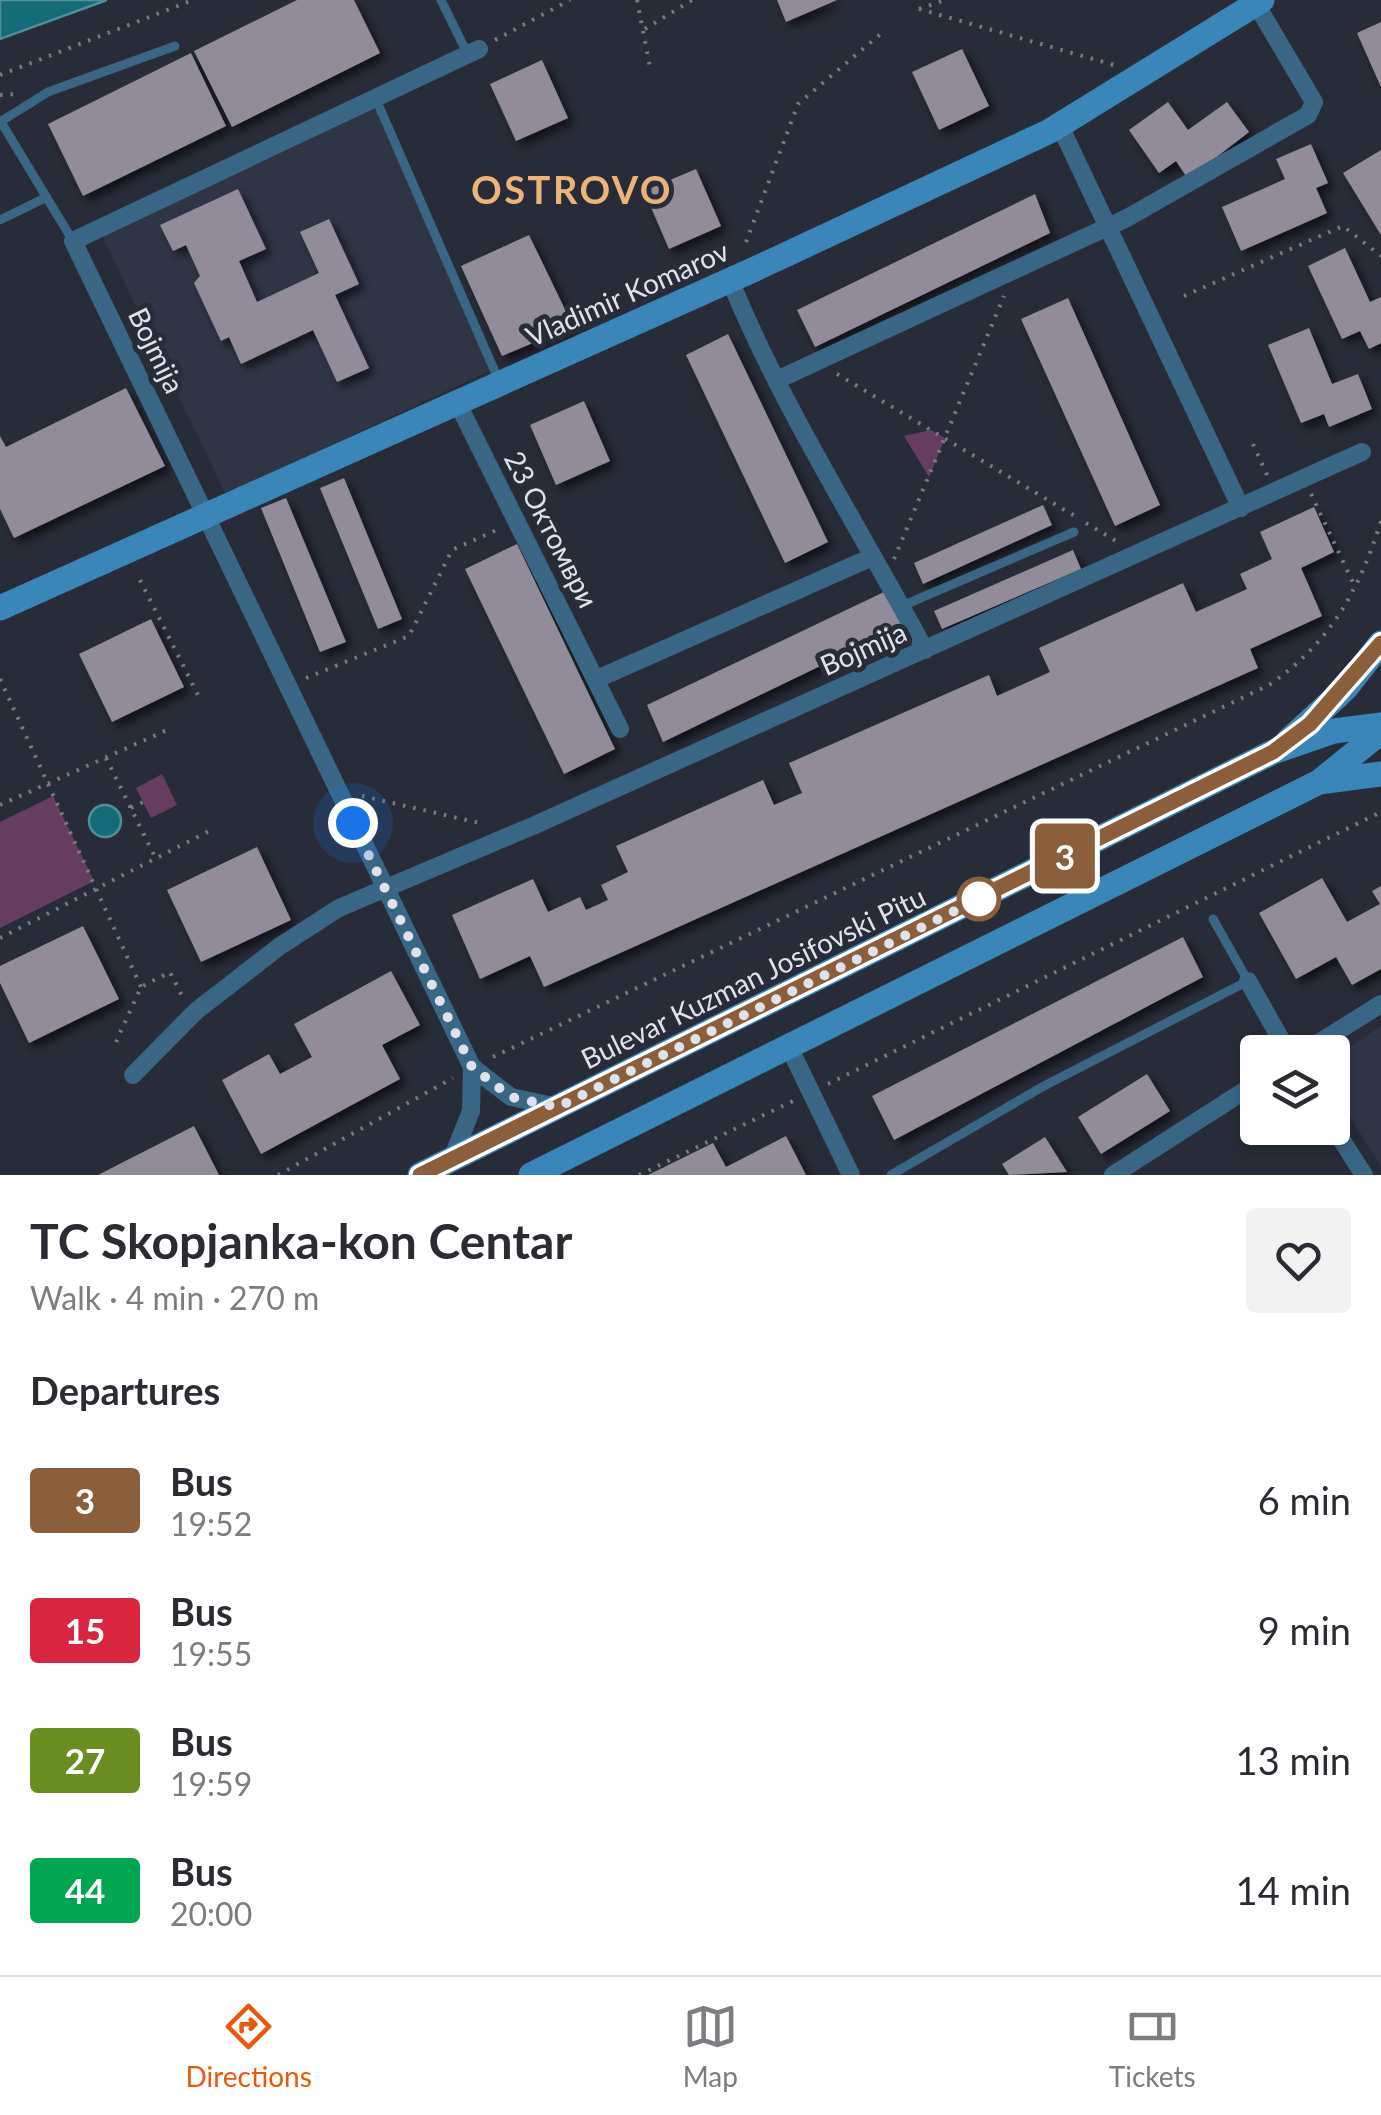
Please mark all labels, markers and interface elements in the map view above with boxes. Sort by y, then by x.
district label: OSTROVO [471,166,673,212]
street label: Vladimir Komarov [520,233,734,353]
street label: Bojmija [122,302,192,398]
street label: 23 Октомври [498,445,606,613]
street label: Bojmija [815,614,911,682]
your location [328,798,378,848]
line badge: 3 [1032,824,1098,888]
text: 3 [1055,835,1075,877]
unlabelled marker [958,878,1000,920]
street label: Bulevar Kuzman Josifovski Pitu [575,879,931,1075]
map controls [1240,1035,1350,1145]
button: layers [1240,1035,1350,1145]
button: heart [1246,1208,1351,1313]
text: TC Skopjanka-kon Centar [30,1212,572,1269]
text: Walk · 4 min · 270 m [30,1278,319,1317]
text: Departures [30,1367,220,1413]
text: Bus [170,1458,233,1504]
text: 6 min [1258,1477,1351,1523]
text: 3 [75,1479,95,1521]
text: 19:52 [170,1504,252,1543]
text: Bus [170,1588,233,1634]
text: 9 min [1258,1607,1351,1653]
text: 15 [65,1609,105,1651]
text: 19:55 [170,1634,252,1673]
text: Bus [170,1718,233,1764]
text: 13 min [1236,1737,1351,1783]
text: 27 [65,1739,105,1781]
text: 19:59 [170,1764,252,1803]
text: Bus [170,1848,233,1894]
text: 14 min [1236,1867,1351,1913]
text: 44 [65,1869,105,1911]
text: 20:00 [170,1894,252,1933]
tab: Directions [185,1999,312,2093]
tab: Map [683,1999,738,2093]
tab: Tickets [1109,1999,1196,2093]

